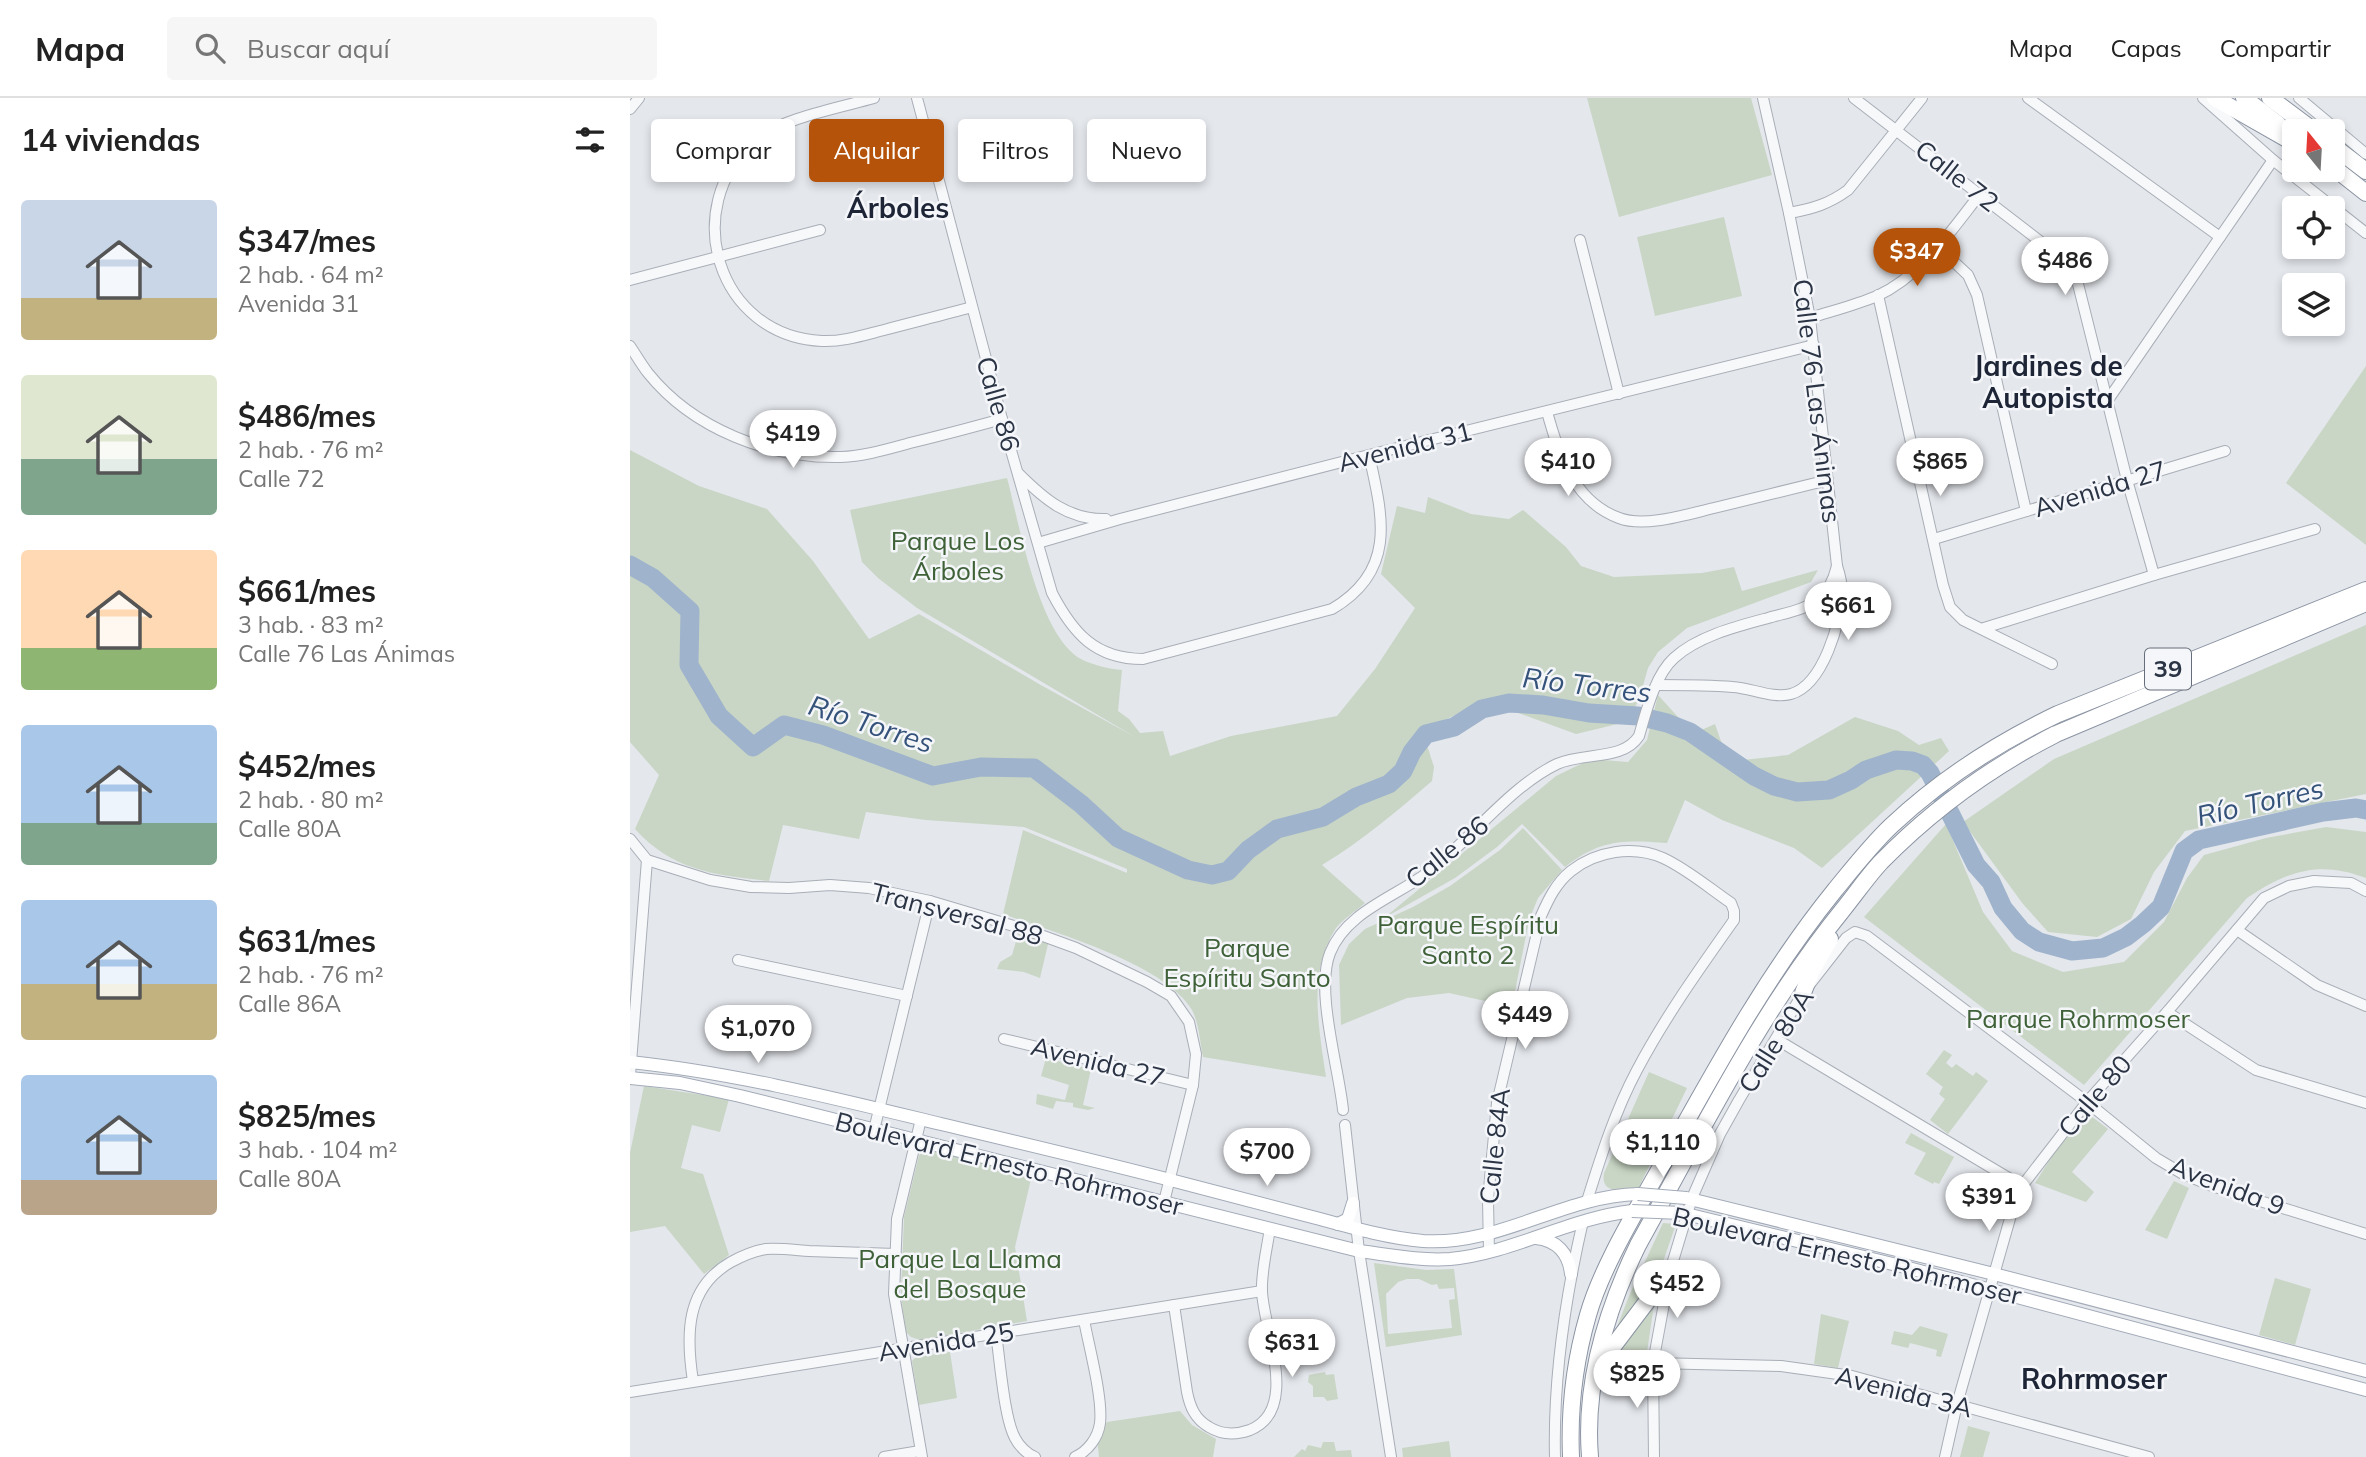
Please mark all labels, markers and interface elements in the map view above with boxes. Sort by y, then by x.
search box [167,17,657,80]
text: Mapa [35,28,125,69]
icon: search [191,29,229,67]
text: Buscar aquí [247,32,390,65]
text: Mapa [2009,33,2073,63]
text: Capas [2111,33,2182,63]
text: Compartir [2220,33,2331,63]
chip: Comprar [651,119,795,182]
chip: Alquilar [809,119,944,182]
chip: Filtros [958,119,1073,182]
chip: Nuevo [1087,119,1206,182]
north arrow [2282,119,2345,182]
map controls [2282,119,2345,336]
text: 14 viviendas [21,121,200,159]
icon: filters [571,121,609,159]
street label: Calle 72 [1909,133,2006,219]
district label: Árboles [847,190,949,225]
button: locate [2282,196,2345,259]
text: $347/mes [238,222,376,260]
icon: home [77,228,161,312]
pin: $347 [1876,228,1958,288]
text: $347 [1889,236,1945,265]
pin: $486 [2024,238,2106,297]
text: $486 [2037,245,2093,274]
text: 2 hab. · 64 m² [238,260,383,289]
button: layers [2282,273,2345,336]
street label: Calle 76 Las Ánimas [1786,277,1849,525]
text: Avenida 31 [238,289,359,318]
district label: Jardines de Autopista [1973,348,2123,415]
street label: Calle 86 [969,352,1028,455]
text: $486/mes [238,397,376,435]
icon: home [77,403,161,487]
pin: $419 [752,410,834,470]
street label: Avenida 31 [1335,414,1475,479]
text: $419 [765,418,821,447]
text: 2 hab. · 76 m² [238,435,383,464]
pin: $410 [1527,438,1609,498]
pin: $865 [1899,438,1981,498]
text: $410 [1540,446,1596,475]
text: $865 [1912,446,1968,475]
street label: Avenida 27 [2030,453,2170,524]
text: Calle 72 [238,464,324,493]
park label: Parque Los Árboles [891,524,1025,587]
text: $661/mes [238,572,376,610]
icon: home [77,578,161,662]
pin: $661 [1807,582,1889,642]
text: $661 [1820,590,1876,619]
text: 3 hab. · 83 m² [238,610,383,639]
text: Calle 76 Las Ánimas [238,639,455,668]
road number: 39 [2145,648,2191,690]
water label: Río Torres [1521,659,1653,710]
water label: Río Torres [804,687,938,760]
text: $452/mes [238,747,376,785]
icon: home [77,753,161,837]
water label: Río Torres [2193,770,2327,833]
text: 2 hab. · 80 m² [238,785,383,814]
street label: Calle 86 [1398,808,1495,895]
text: Calle 80A [238,814,341,843]
street label: Transversal 88 [868,875,1047,952]
park label: Parque Espíritu Santo 2 [1377,908,1559,971]
text: $631/mes [238,922,376,960]
icon: home [77,928,161,1012]
park label: Parque Espíritu Santo [1163,931,1331,994]
text: 2 hab. · 76 m² [238,960,383,989]
street label: Calle 80A [1731,983,1820,1099]
text: Calle 86A [238,989,341,1018]
pin: $449 [1484,992,1566,1051]
text: $449 [1497,999,1553,1028]
park label: Parque Rohrmoser [1966,1002,2191,1035]
pin: $1,070 [701,1006,815,1065]
text: $1,070 [721,1013,795,1042]
street label: Avenida 27 [1028,1029,1168,1094]
street label: Calle 80 [2051,1048,2139,1144]
street label: Calle 84A [1472,1086,1517,1206]
text: $825/mes [238,1097,376,1135]
icon: home [77,1103,161,1187]
street label: Boulevard Ernesto Rohrmoser [832,1104,1187,1223]
pin: $1,110 [1606,1119,1720,1179]
text: $1,110 [1626,1127,1700,1156]
pin: $700 [1226,1128,1308,1188]
text: 3 hab. · 104 m² [238,1135,397,1164]
text: $700 [1239,1136,1295,1165]
street label: Avenida 9 [2165,1148,2290,1223]
text: Calle 80A [238,1164,341,1193]
pin: $391 [1948,1174,2030,1233]
text: $391 [1961,1181,2017,1210]
street label: Boulevard Ernesto Rohrmoser [1669,1199,2025,1312]
park label: Parque La Llama del Bosque [858,1242,1062,1305]
pin: $452 [1636,1260,1718,1320]
text: $452 [1649,1268,1705,1297]
street label: Avenida 25 [876,1315,1016,1369]
pin: $631 [1251,1320,1333,1379]
text: $631 [1264,1327,1320,1356]
pin: $825 [1596,1350,1678,1410]
text: $825 [1609,1358,1665,1387]
street label: Avenida 3A [1832,1359,1976,1424]
district label: Rohrmoser [2021,1361,2167,1396]

